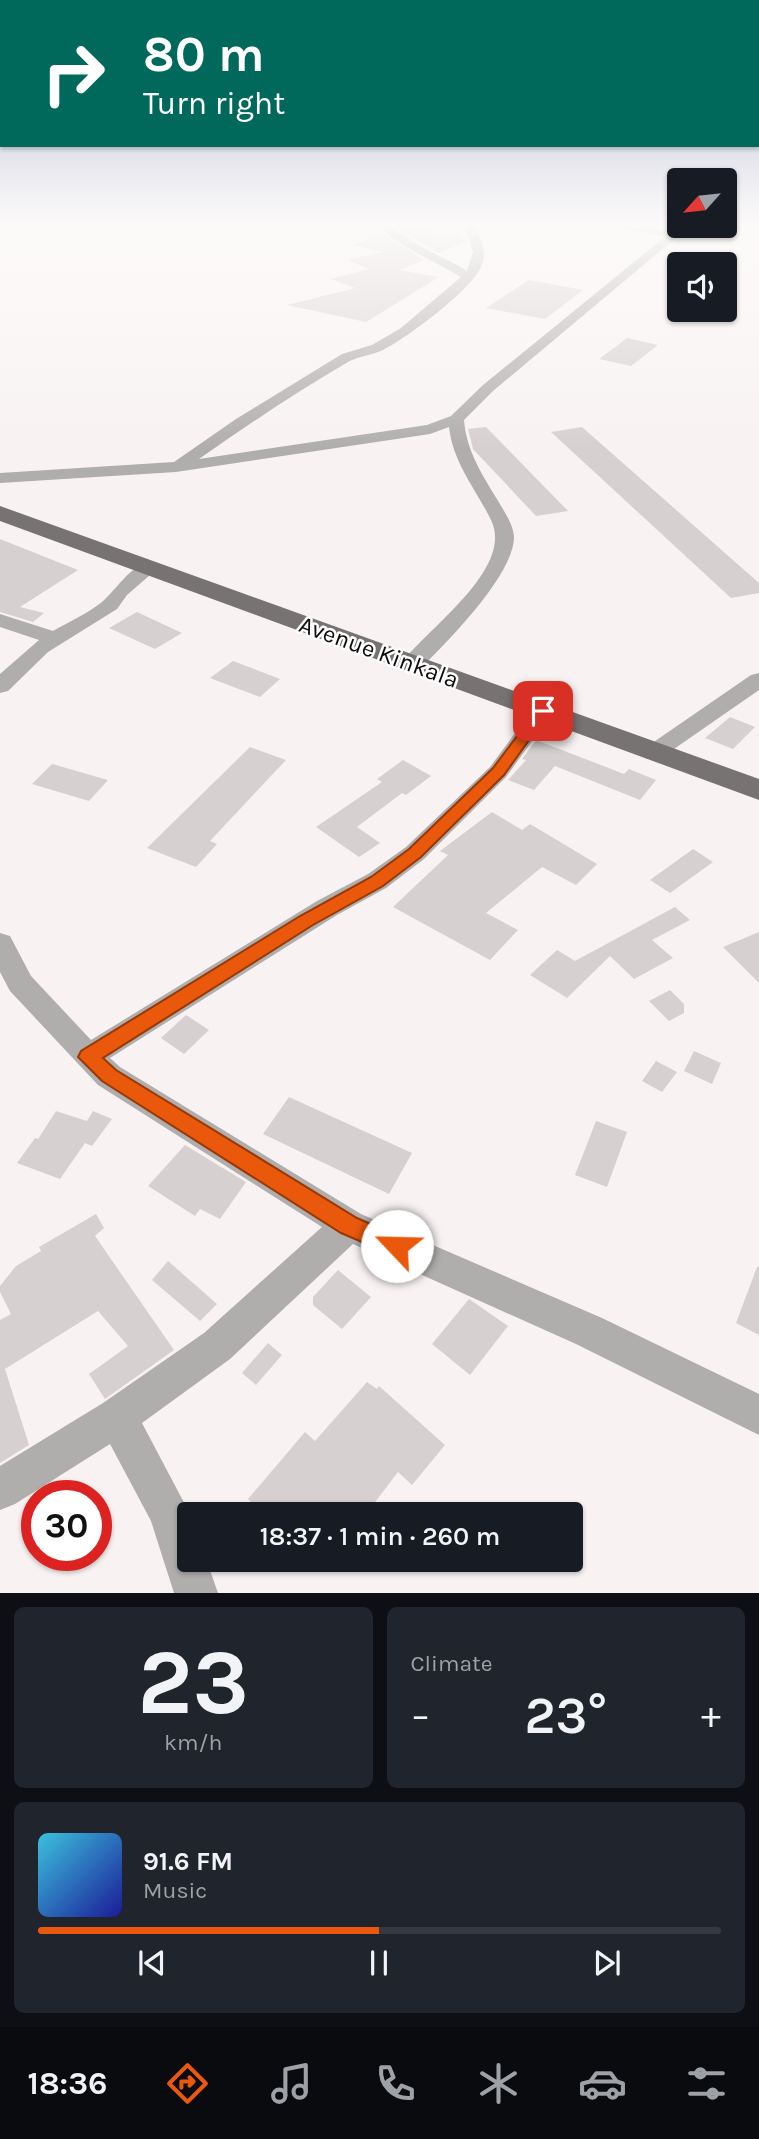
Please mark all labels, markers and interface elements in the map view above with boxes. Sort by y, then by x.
text: 80 m [143,26,265,83]
icon: right [28,28,119,119]
text: Turn right [143,85,285,122]
north arrow [667,168,737,238]
map controls [667,168,737,322]
button: sound [667,252,737,322]
street label: Avenue Kinkala [295,610,463,694]
pin [513,681,573,741]
icon: arrive [524,692,562,730]
position arrow [360,1209,434,1283]
speed limit sign: 30 [21,1480,112,1571]
text: 18:37 · 1 min · 260 m [260,1521,500,1552]
text: 23 [137,1630,249,1736]
text: Climate [411,1650,493,1677]
text: 23° [525,1685,607,1746]
text: − [411,1693,430,1738]
text: + [701,1693,721,1738]
text: km/h [164,1729,222,1756]
text: 91.6 FM [143,1846,233,1877]
text: Music [143,1877,207,1904]
icon: previous [133,1944,171,1982]
icon: pause [360,1944,398,1982]
icon: next [588,1944,626,1982]
icon: directions [163,2059,212,2108]
icon: music [267,2059,316,2108]
icon: phone [371,2059,420,2108]
icon: climate [474,2059,523,2108]
icon: car [578,2059,627,2108]
icon: filters [682,2059,731,2108]
text: 18:36 [27,2065,108,2102]

